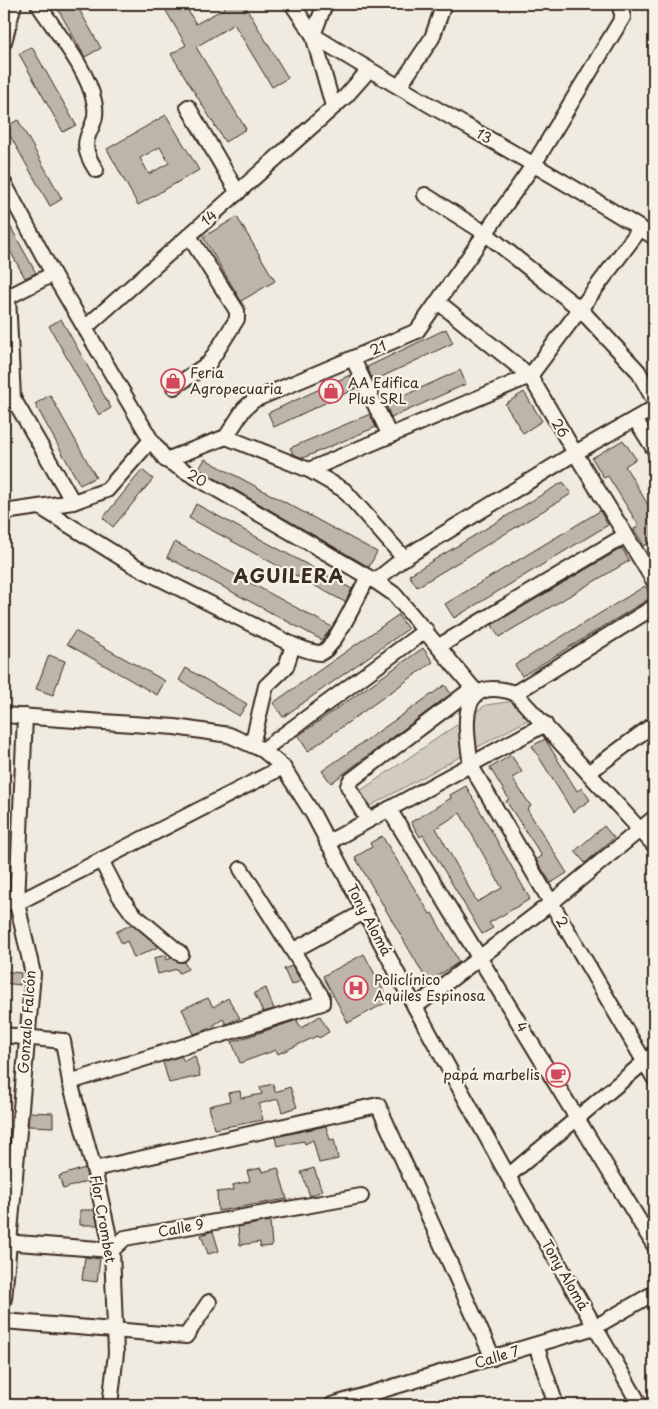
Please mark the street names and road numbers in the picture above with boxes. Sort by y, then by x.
street label: 13 [472,123,496,149]
street label: 14 [196,205,221,231]
street label: 21 [366,335,389,360]
street label: 26 [547,414,574,441]
street label: 20 [183,463,211,492]
street label: Tony Alomá [342,880,397,960]
street label: 2 [551,912,574,931]
street label: Gonzalo Falcón [12,969,41,1074]
street label: 4 [511,1017,534,1036]
street label: Flor Crombet [85,1173,122,1265]
street label: Calle 9 [156,1213,206,1242]
street label: Tony Alomá [537,1235,594,1314]
street label: Calle 7 [472,1340,522,1373]

